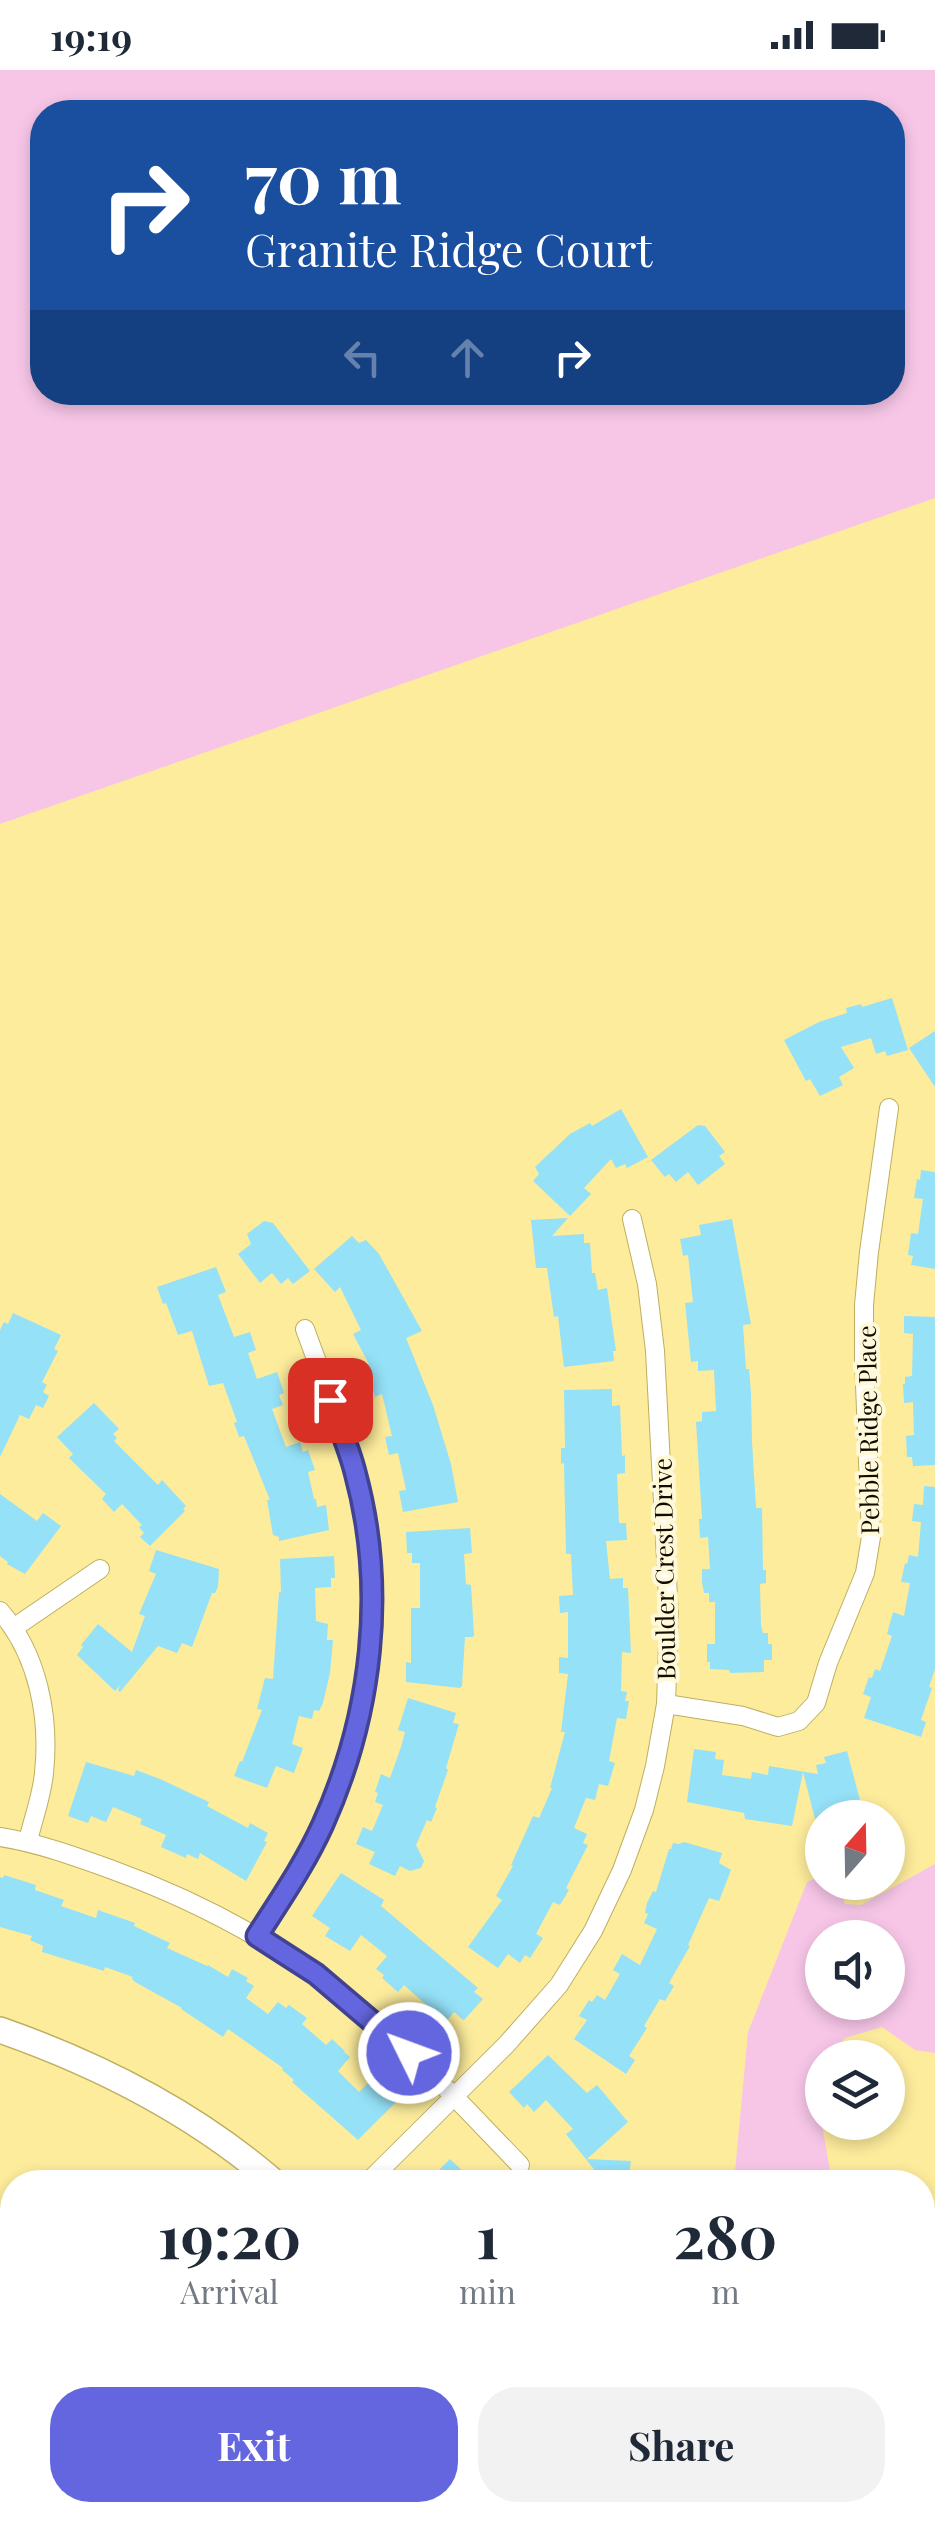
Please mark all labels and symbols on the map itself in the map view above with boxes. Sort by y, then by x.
street label: Pebble Ridge Place [849,1325,885,1535]
pin [288,1358,373,1443]
street label: Boulder Crest Drive [645,1458,681,1680]
north arrow [805,1800,905,1900]
position arrow [357,2001,461,2105]

